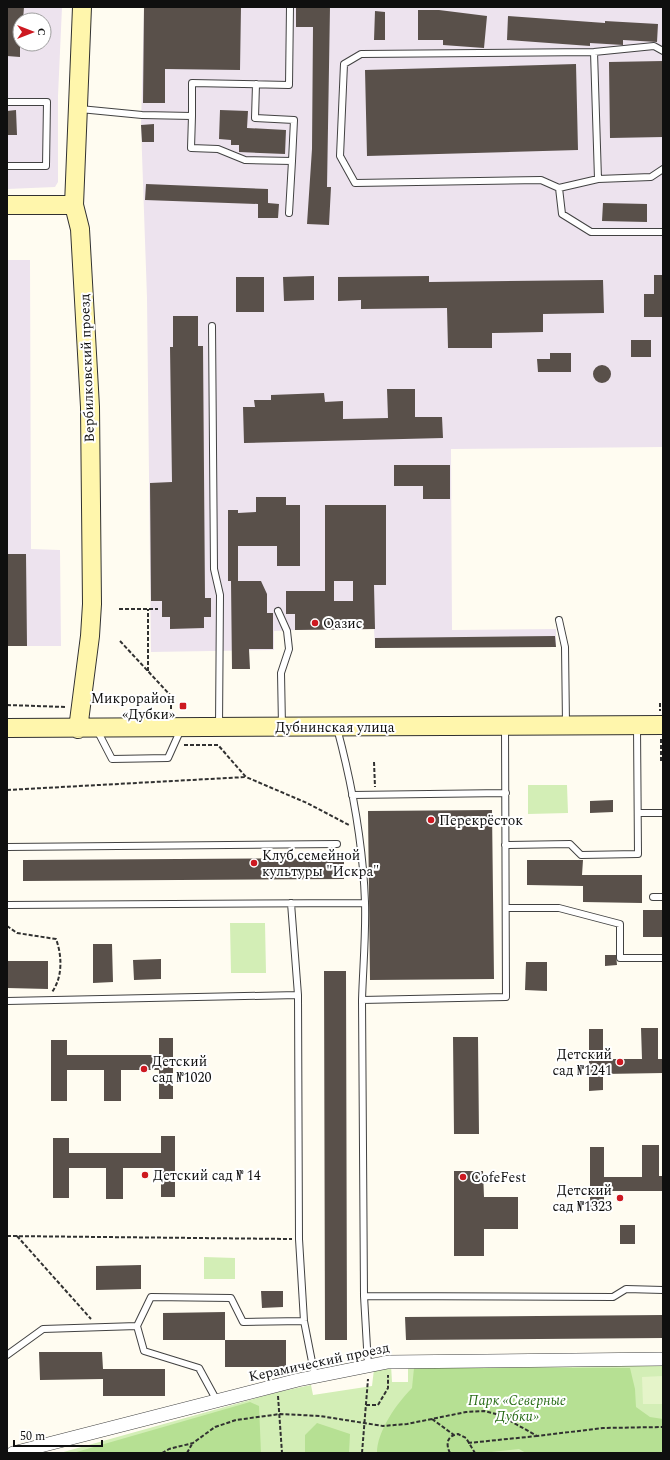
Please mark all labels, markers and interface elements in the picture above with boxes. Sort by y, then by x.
north arrow [12,12,52,52]
text: С [33,28,50,36]
street label: Вербилковский проезд [74,293,100,443]
place label: Оазис [323,613,363,634]
marker: Оазис [310,618,320,628]
place label: Микрорайон «Дубки» [91,688,175,725]
marker: Микрорайон «Дубки» [178,701,188,711]
street label: Дубнинская улица [275,717,395,738]
place label: Перекрёсток [439,810,523,831]
marker: Перекрёсток [426,815,436,825]
place label: Клуб семейной культуры "Искра" [262,845,379,882]
marker: Клуб семейной культуры "Искра" [249,858,259,868]
place label: Детский сад №1241 [552,1044,612,1081]
place label: Детский сад №1020 [152,1051,212,1088]
marker: Детский сад №1241 [615,1057,625,1067]
marker: Детский сад №1020 [139,1064,149,1074]
place label: Детский сад № 14 [153,1165,261,1186]
place label: CofeFest [471,1167,526,1188]
marker: Детский сад № 14 [140,1170,150,1180]
marker: CofeFest [458,1172,468,1182]
place label: Детский сад №1323 [552,1180,612,1217]
marker: Детский сад №1323 [615,1193,625,1203]
street label: Керамический проезд [247,1337,391,1387]
park label: Парк «Северные Дубки» [468,1390,566,1427]
scale bar [14,1422,102,1448]
text: 50 m [20,1427,45,1446]

